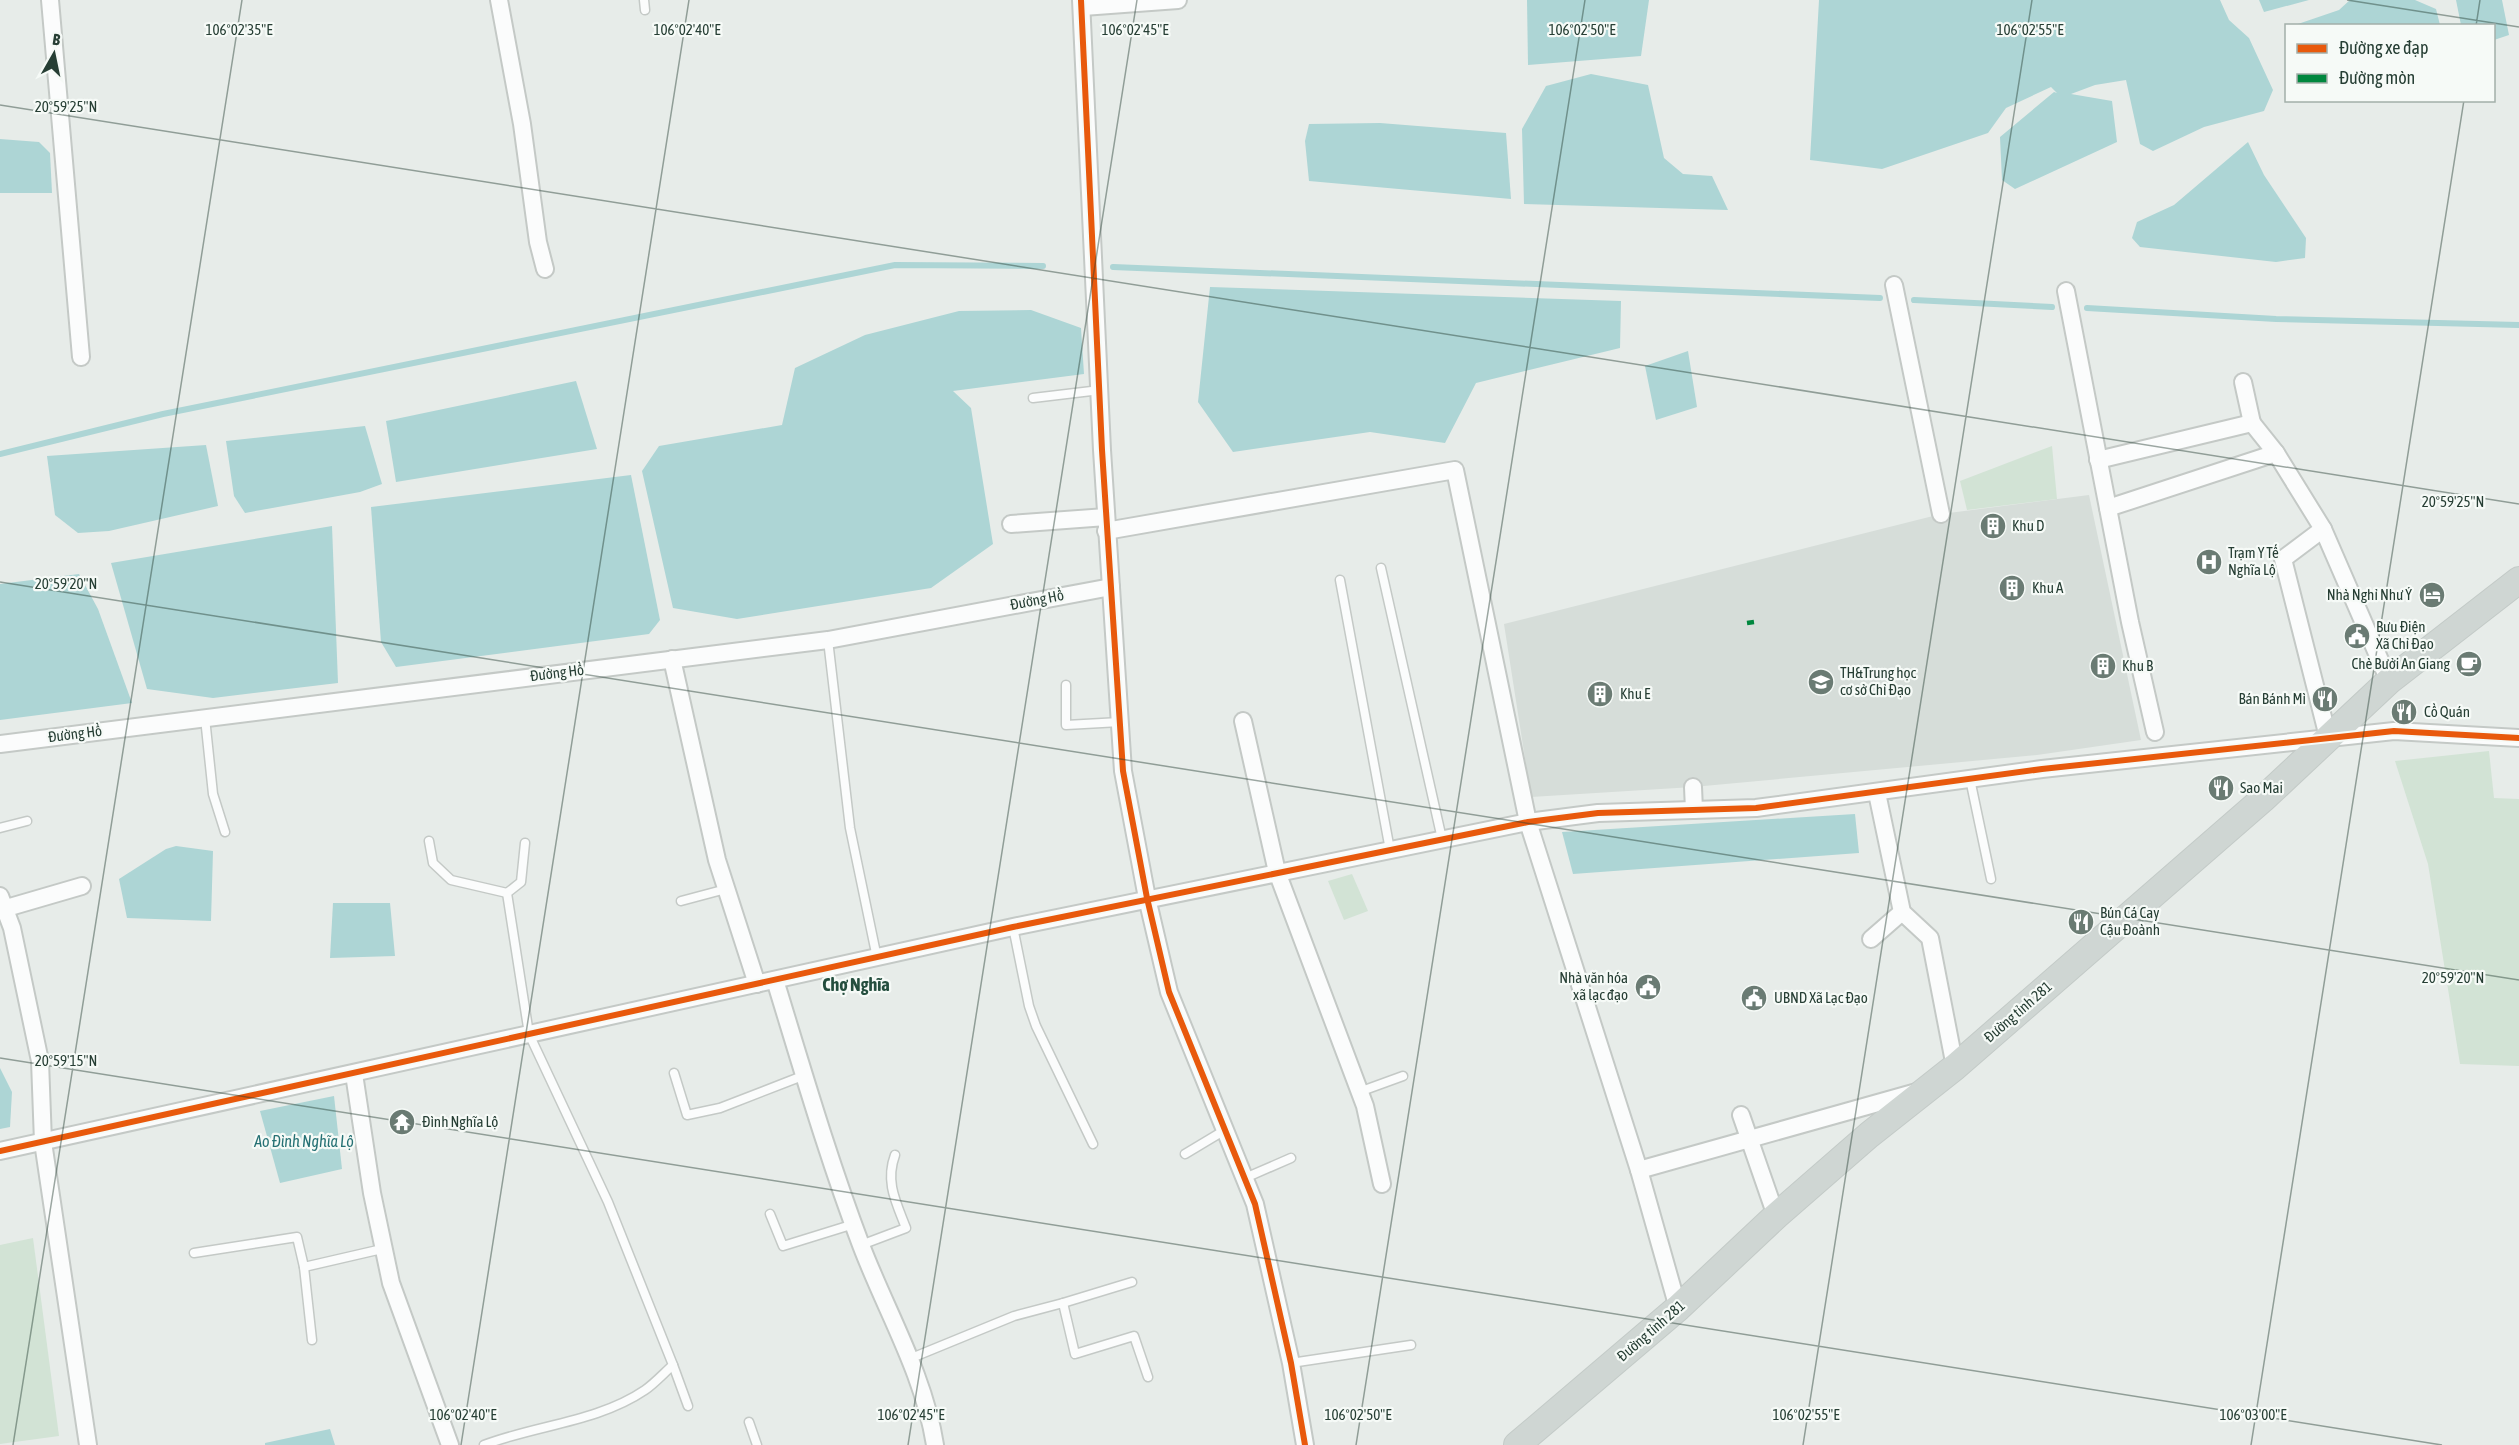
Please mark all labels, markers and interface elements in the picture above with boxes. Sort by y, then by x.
text: 106°02'35"E [205,21,273,38]
text: 106°02'40"E [653,21,721,38]
text: 106°02'45"E [1101,21,1169,38]
text: 106°02'50"E [1548,21,1616,38]
text: 106°02'55"E [1996,21,2064,38]
north arrow [24,24,84,84]
legend [2285,24,2495,102]
text: B [51,30,62,49]
text: Đường xe đạp [2339,37,2428,58]
text: Đường mòn [2339,67,2415,88]
text: 20°59'25"N [35,98,97,115]
text: 20°59'25"N [2422,493,2484,510]
building icon: Khu D [1978,511,2008,541]
place label: Khu D [2012,517,2044,534]
place label: Trạm Y Tế Nghĩa Lộ [2228,544,2279,578]
hospital icon: Trạm Y Tế Nghĩa Lộ [2194,547,2224,577]
building icon: Khu A [1997,573,2027,603]
text: 20°59'20"N [35,575,97,592]
place label: Khu A [2032,579,2064,596]
hotel icon: Nhà Nghỉ Như Ý [2417,580,2447,610]
street label: Đường Hồ [1009,586,1065,613]
place label: Nhà Nghỉ Như Ý [2327,586,2412,603]
place label: Bưu Điện Xã Chỉ Đạo [2376,618,2434,652]
public building icon: Bưu Điện Xã Chỉ Đạo [2342,621,2372,651]
cafe icon: Chè Bưởi An Giang [2454,649,2484,679]
building icon: Khu B [2088,651,2118,681]
place label: Chè Bưởi An Giang [2351,655,2451,672]
place label: Khu B [2122,657,2153,674]
street label: Đường Hồ [529,661,585,684]
place label: TH&Trung học cơ sở Chỉ Đạo [1840,664,1917,698]
school or university icon: TH&Trung học cơ sở Chỉ Đạo [1806,667,1836,697]
building icon: Khu E [1585,679,1615,709]
restaurant icon: Bán Bánh Mì [2310,684,2340,714]
place label: Khu E [1620,685,1651,702]
place label: Bán Bánh Mì [2238,690,2306,707]
restaurant icon: Cồ Quán [2389,697,2419,727]
place label: Cồ Quán [2424,703,2470,720]
street label: Đường Hồ [47,722,103,745]
restaurant icon: Sao Mai [2206,773,2236,803]
place label: Sao Mai [2240,779,2283,796]
place label: Bún Cá Cay Cậu Đoành [2100,904,2160,938]
restaurant icon: Bún Cá Cay Cậu Đoành [2066,907,2096,937]
place label: Nhà văn hóa xã lạc đạo [1559,969,1628,1003]
text: 20°59'20"N [2422,969,2484,986]
public building icon: Nhà văn hóa xã lạc đạo [1633,972,1663,1002]
district label: Chợ Nghĩa [822,974,890,995]
street label: Đường tỉnh 281 [1980,978,2055,1046]
public building icon: UBND Xã Lạc Đạo [1739,983,1769,1013]
place label: UBND Xã Lạc Đạo [1774,989,1868,1006]
text: 20°59'15"N [35,1052,97,1069]
temple icon: Đình Nghĩa Lộ [387,1107,417,1137]
place label: Đình Nghĩa Lộ [422,1113,498,1130]
water label: Ao Đình Nghĩa Lộ [253,1132,354,1151]
street label: Đường tỉnh 281 [1613,1297,1688,1365]
text: 106°02'40"E [429,1406,497,1423]
text: 106°02'45"E [877,1406,945,1423]
text: 106°02'50"E [1324,1406,1392,1423]
text: 106°02'55"E [1772,1406,1840,1423]
text: 106°03'00"E [2219,1406,2287,1423]

